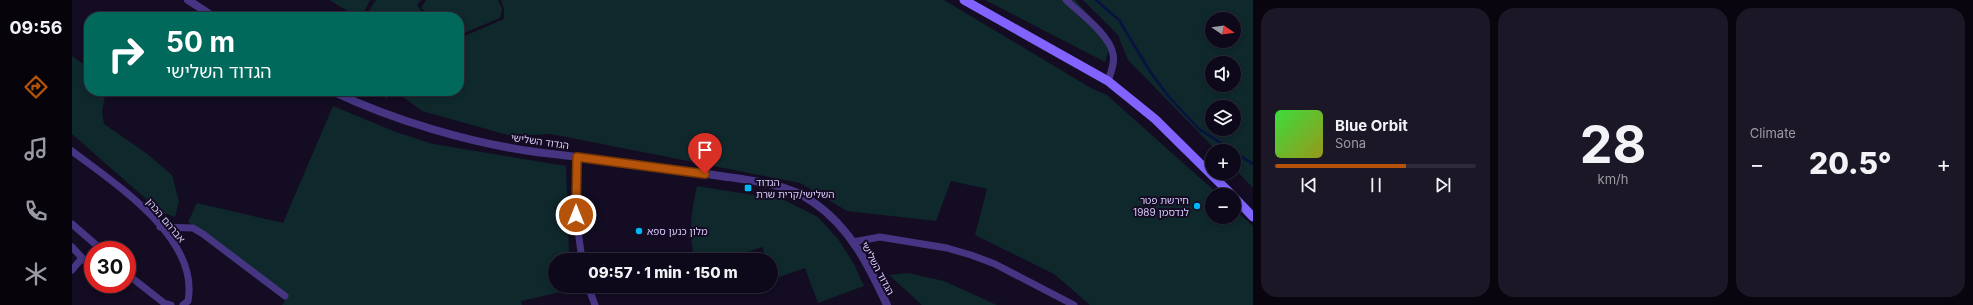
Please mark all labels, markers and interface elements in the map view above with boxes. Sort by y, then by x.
north arrow [1205,12,1241,48]
map controls [1205,12,1241,224]
text: 09:56 [9,17,63,38]
text: 50 m [166,25,235,59]
icon: right [100,28,152,80]
button: sound [1205,56,1241,92]
text: הגדוד השלישי [166,61,272,82]
icon: directions [22,73,50,101]
button: layers [1205,100,1241,136]
text: 28 [1580,113,1646,176]
text: Blue Orbit [1335,116,1408,135]
text: Climate [1750,125,1796,141]
street label: הגדוד השלישי [510,131,570,151]
pin [688,133,722,174]
icon: music [22,135,50,163]
text: Sona [1335,135,1366,151]
icon: arrive [694,139,716,161]
button: + [1205,144,1241,180]
text: 20.5° [1809,145,1892,181]
text: − [1750,151,1764,177]
text: + [1936,151,1951,177]
text: km/h [1598,171,1628,187]
icon: previous [1298,174,1320,196]
icon: pause [1365,174,1387,196]
icon: next [1432,174,1454,196]
place label: הגדוד השלישי/קרית שרת [756,176,835,200]
marker: הגדוד השלישי/קרית שרת [743,183,753,193]
button: − [1205,188,1241,224]
position arrow [555,194,597,236]
place label: חירשת פטר לנדסמן 1989 [1133,194,1189,218]
street label: אברהם הכהן [144,195,188,245]
icon: phone [22,197,50,225]
marker: חירשת פטר לנדסמן 1989 [1192,201,1202,211]
place label: מלון כנען ספא [647,225,708,237]
marker: מלון כנען ספא [634,226,644,236]
street label: הגדוד השלישי [859,239,897,297]
speed limit sign: 30 [84,241,136,293]
icon: climate [22,260,50,288]
text: 09:57 · 1 min · 150 m [588,263,738,282]

